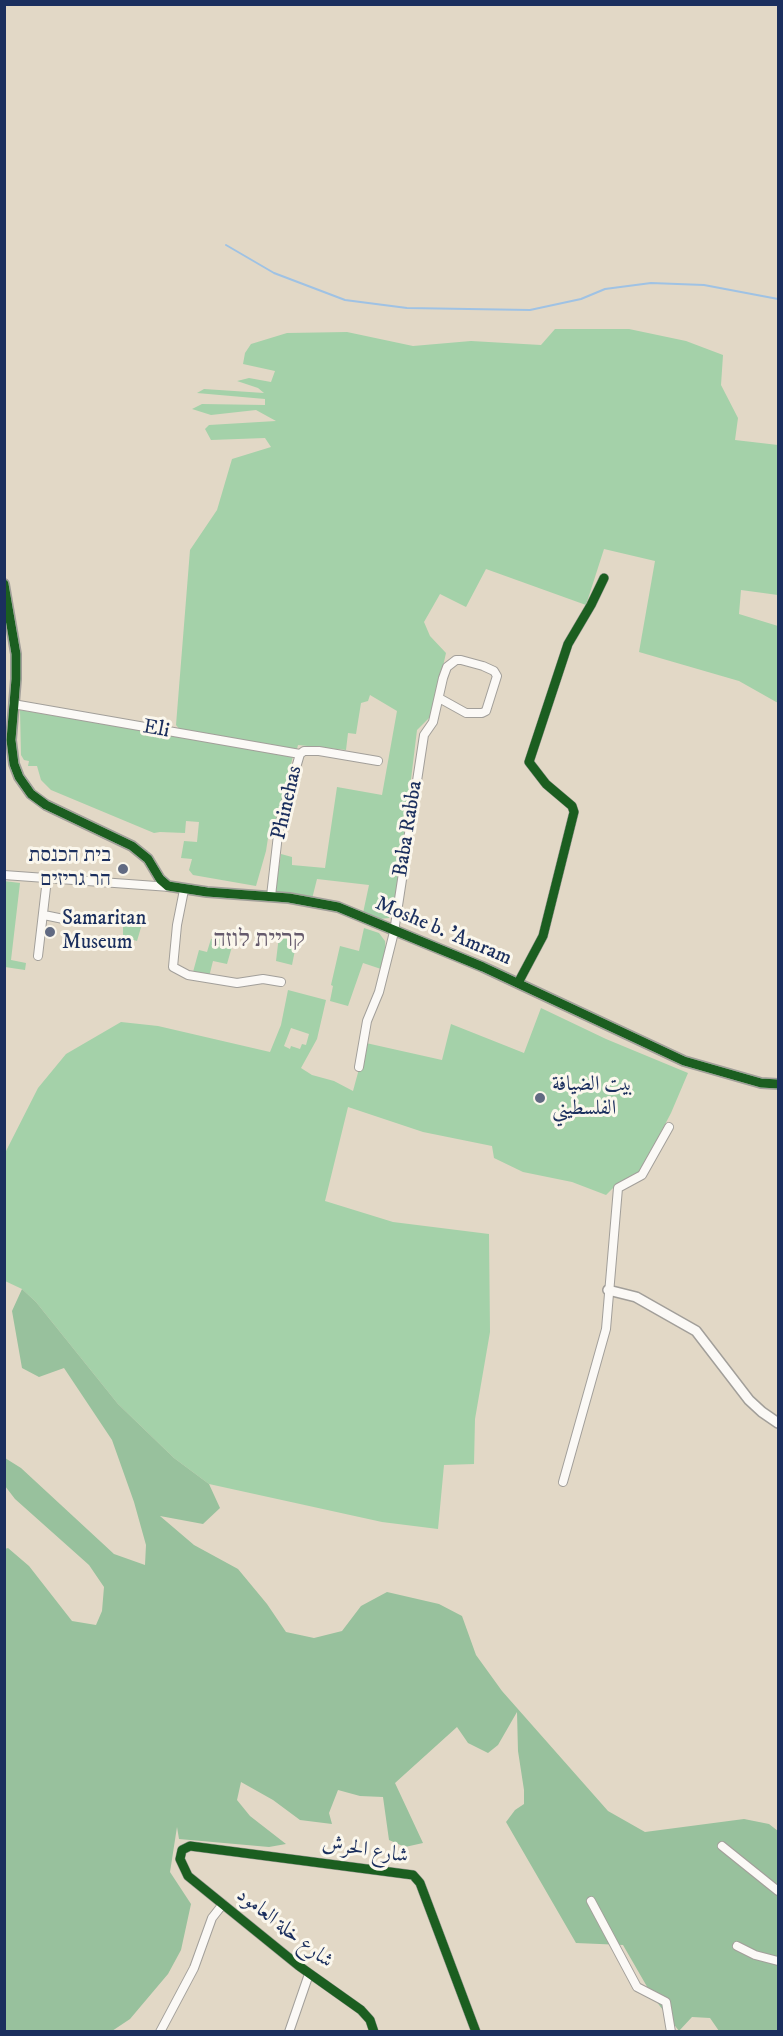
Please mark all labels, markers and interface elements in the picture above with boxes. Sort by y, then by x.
street label: Eli [141,715,171,745]
street label: Phinehas [267,764,309,842]
street label: Baba Rabba [389,779,429,879]
place label: בית הכנסת הר גריזים [29,844,111,894]
marker: בית הכנסת הר גריזים [116,862,130,876]
street label: Moshe b. 'Amram [371,892,515,972]
place label: Samaritan Museum [62,907,146,957]
marker: Samaritan Museum [43,925,57,939]
district label: קריית לוזה [213,927,305,955]
place label: بيت الضيافة الفلسطيني [552,1073,633,1123]
marker: بيت الضيافة الفلسطيني [533,1091,547,1105]
street label: شارع الحرش [320,1832,410,1870]
street label: شارع خلة العامود [230,1883,338,1975]

